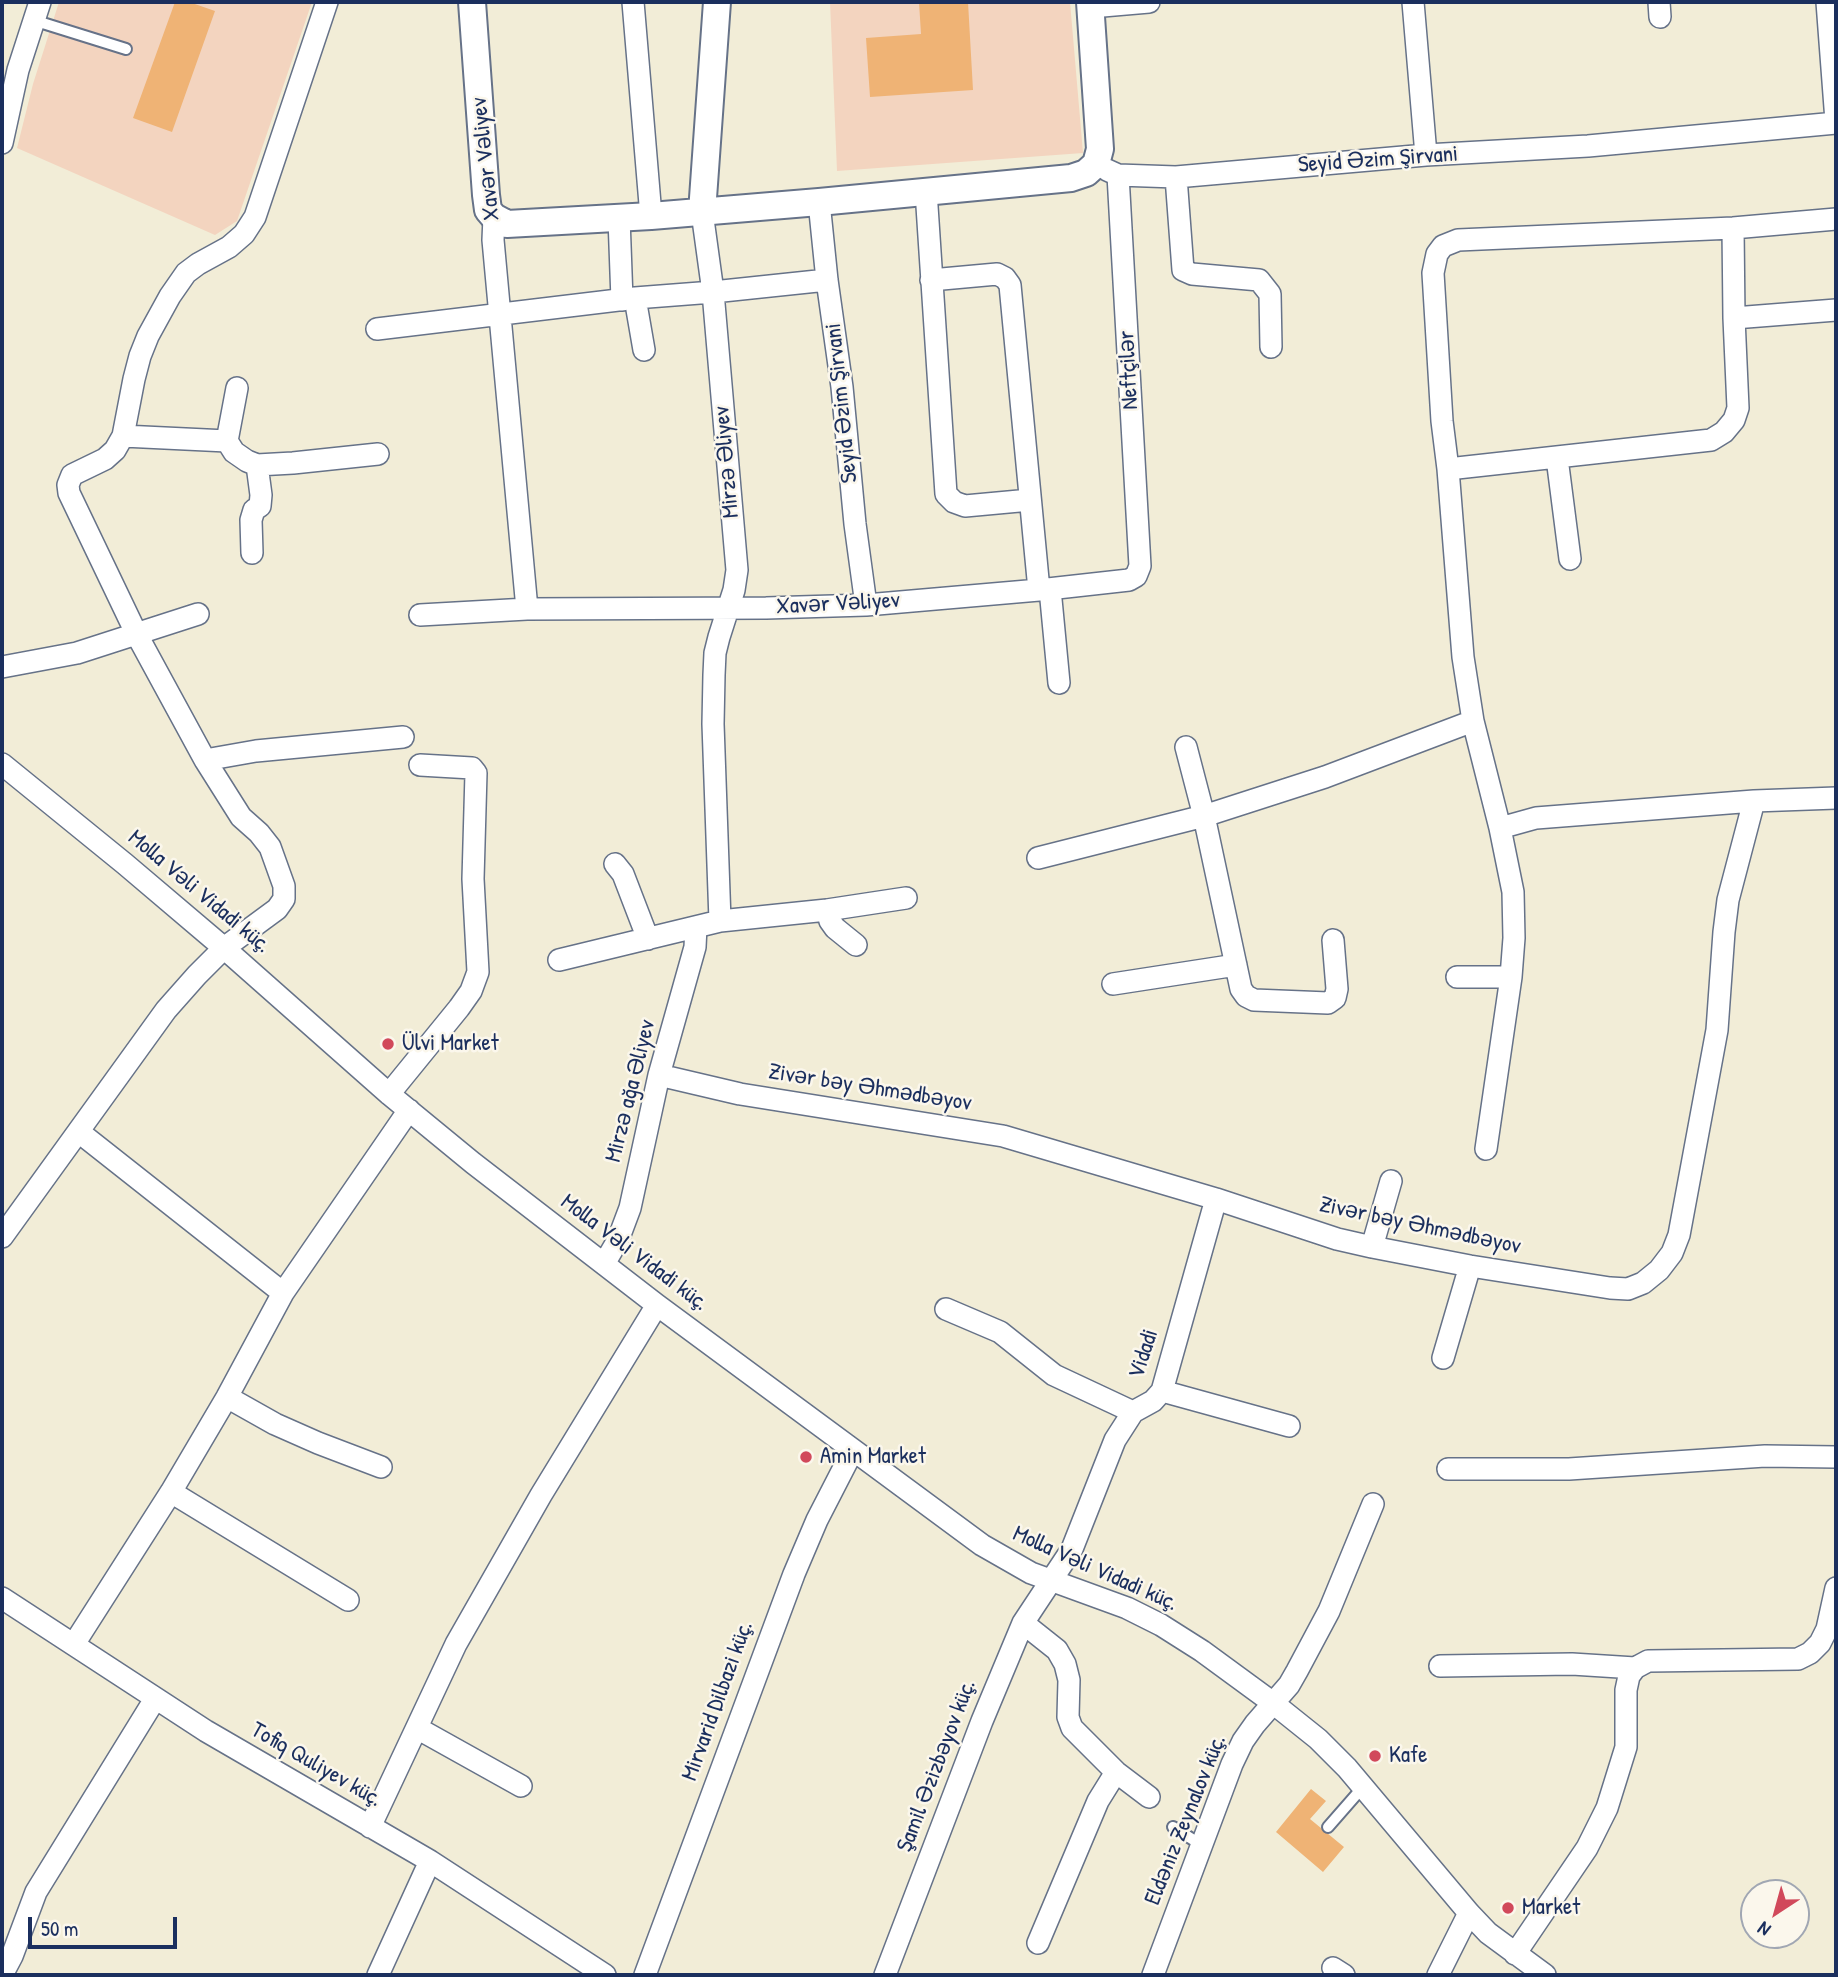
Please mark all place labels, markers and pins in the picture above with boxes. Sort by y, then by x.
place label: Ülvi Market [402,1030,499,1058]
marker: Ülvi Market [380,1036,396,1052]
place label: Amin Market [820,1443,926,1471]
marker: Amin Market [798,1449,814,1465]
place label: Kafe [1389,1742,1427,1770]
marker: Kafe [1367,1748,1383,1764]
place label: Market [1522,1894,1580,1922]
marker: Market [1500,1900,1516,1916]

